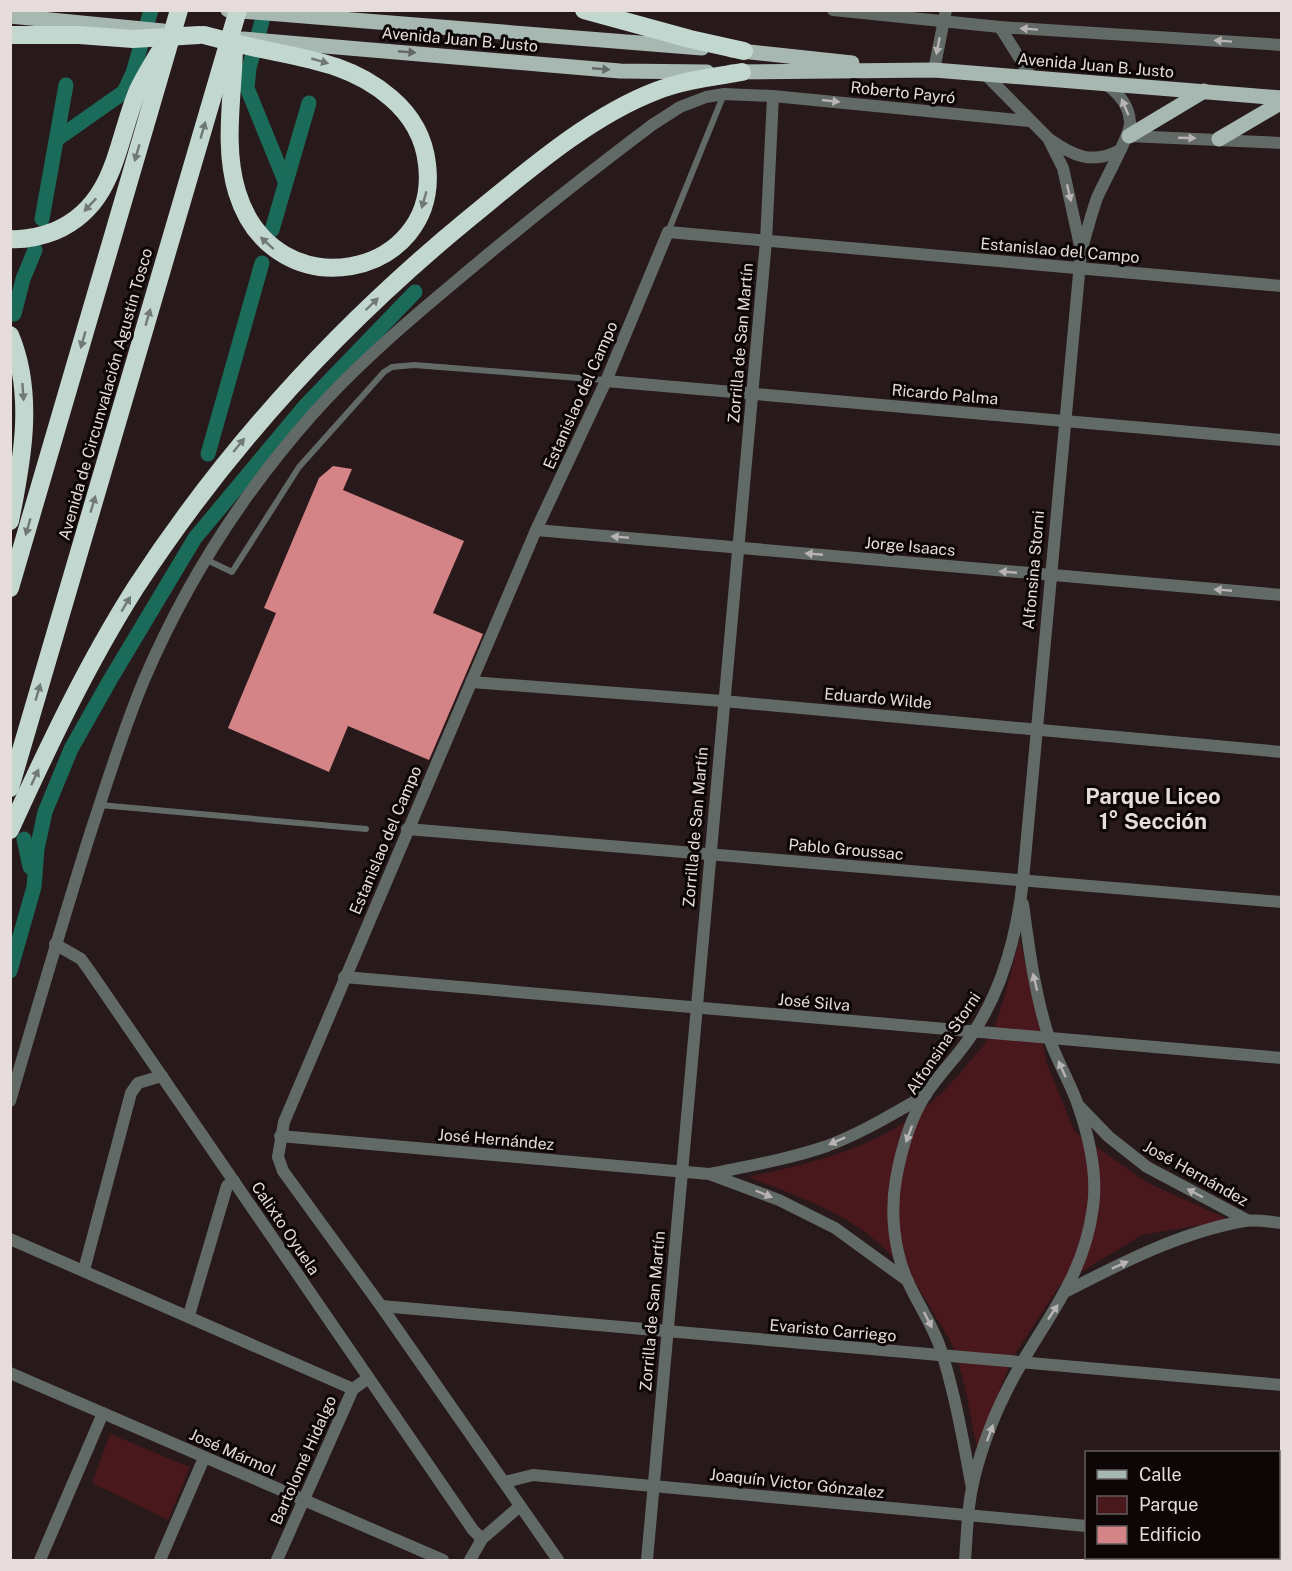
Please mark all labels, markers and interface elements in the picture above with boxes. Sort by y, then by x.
street label: Avenida Juan B. Justo [381,23,539,56]
one-way arrow [1019,24,1038,33]
one-way arrow [933,36,942,55]
one-way arrow [1214,37,1233,46]
one-way arrow [397,47,416,57]
street label: Avenida Juan B. Justo [1017,49,1175,82]
one-way arrow [311,57,329,66]
one-way arrow [592,65,611,74]
street label: Roberto Payró [850,78,956,107]
one-way arrow [822,96,841,106]
one-way arrow [1120,97,1130,115]
one-way arrow [199,121,208,139]
one-way arrow [1178,133,1197,143]
one-way arrow [132,144,141,162]
one-way arrow [1064,183,1074,202]
one-way arrow [419,191,428,209]
one-way arrow [83,198,97,213]
street label: Estanislao del Campo [980,234,1140,267]
one-way arrow [260,237,275,250]
street label: Avenida de Circunvalación Agustín Tosco [55,246,156,542]
street label: Zorrilla de San Martín [724,262,757,424]
one-way arrow [365,297,379,311]
one-way arrow [144,308,153,326]
street label: Estanislao del Campo [539,318,622,472]
one-way arrow [77,331,87,349]
street label: Ricardo Palma [891,380,999,409]
one-way arrow [18,383,27,402]
one-way arrow [232,438,244,453]
one-way arrow [89,495,98,513]
street label: Alfonsina Storni [1019,510,1048,630]
one-way arrow [23,518,32,536]
one-way arrow [610,532,629,542]
street label: Jorge Isaacs [864,533,956,560]
one-way arrow [804,549,823,559]
one-way arrow [998,567,1017,576]
one-way arrow [1214,585,1233,595]
one-way arrow [121,595,131,612]
one-way arrow [34,683,44,701]
street label: Eduardo Wilde [823,684,933,713]
street label: Zorrilla de San Martín [679,746,712,908]
street label: Estanislao del Campo [346,763,425,917]
one-way arrow [30,768,39,785]
district label: Parque Liceo 1° Sección [1085,783,1221,834]
street label: Pablo Groussac [788,835,904,864]
one-way arrow [1030,973,1040,991]
street label: Alfonsina Storni [902,989,985,1098]
street label: José Silva [777,990,851,1015]
one-way arrow [1058,1060,1067,1077]
street label: José Hernández [437,1125,555,1154]
one-way arrow [903,1125,913,1143]
one-way arrow [828,1136,846,1146]
street label: José Hernández [1140,1137,1252,1210]
street label: Calixto Oyuela [247,1178,324,1278]
one-way arrow [1186,1188,1203,1198]
one-way arrow [755,1189,773,1199]
street label: Zorrilla de San Martín [636,1230,669,1392]
one-way arrow [1111,1260,1128,1269]
one-way arrow [1047,1305,1059,1321]
one-way arrow [923,1312,933,1329]
street label: Evaristo Carriego [769,1315,897,1346]
street label: Bartolomé Hidalgo [266,1393,340,1528]
one-way arrow [986,1423,996,1441]
street label: José Mármol [186,1425,279,1480]
legend [1085,1451,1280,1559]
text: Calle [1139,1464,1182,1485]
street label: Joaquín Victor Gónzalez [709,1465,886,1502]
text: Parque [1139,1494,1199,1515]
text: Edificio [1139,1524,1201,1545]

